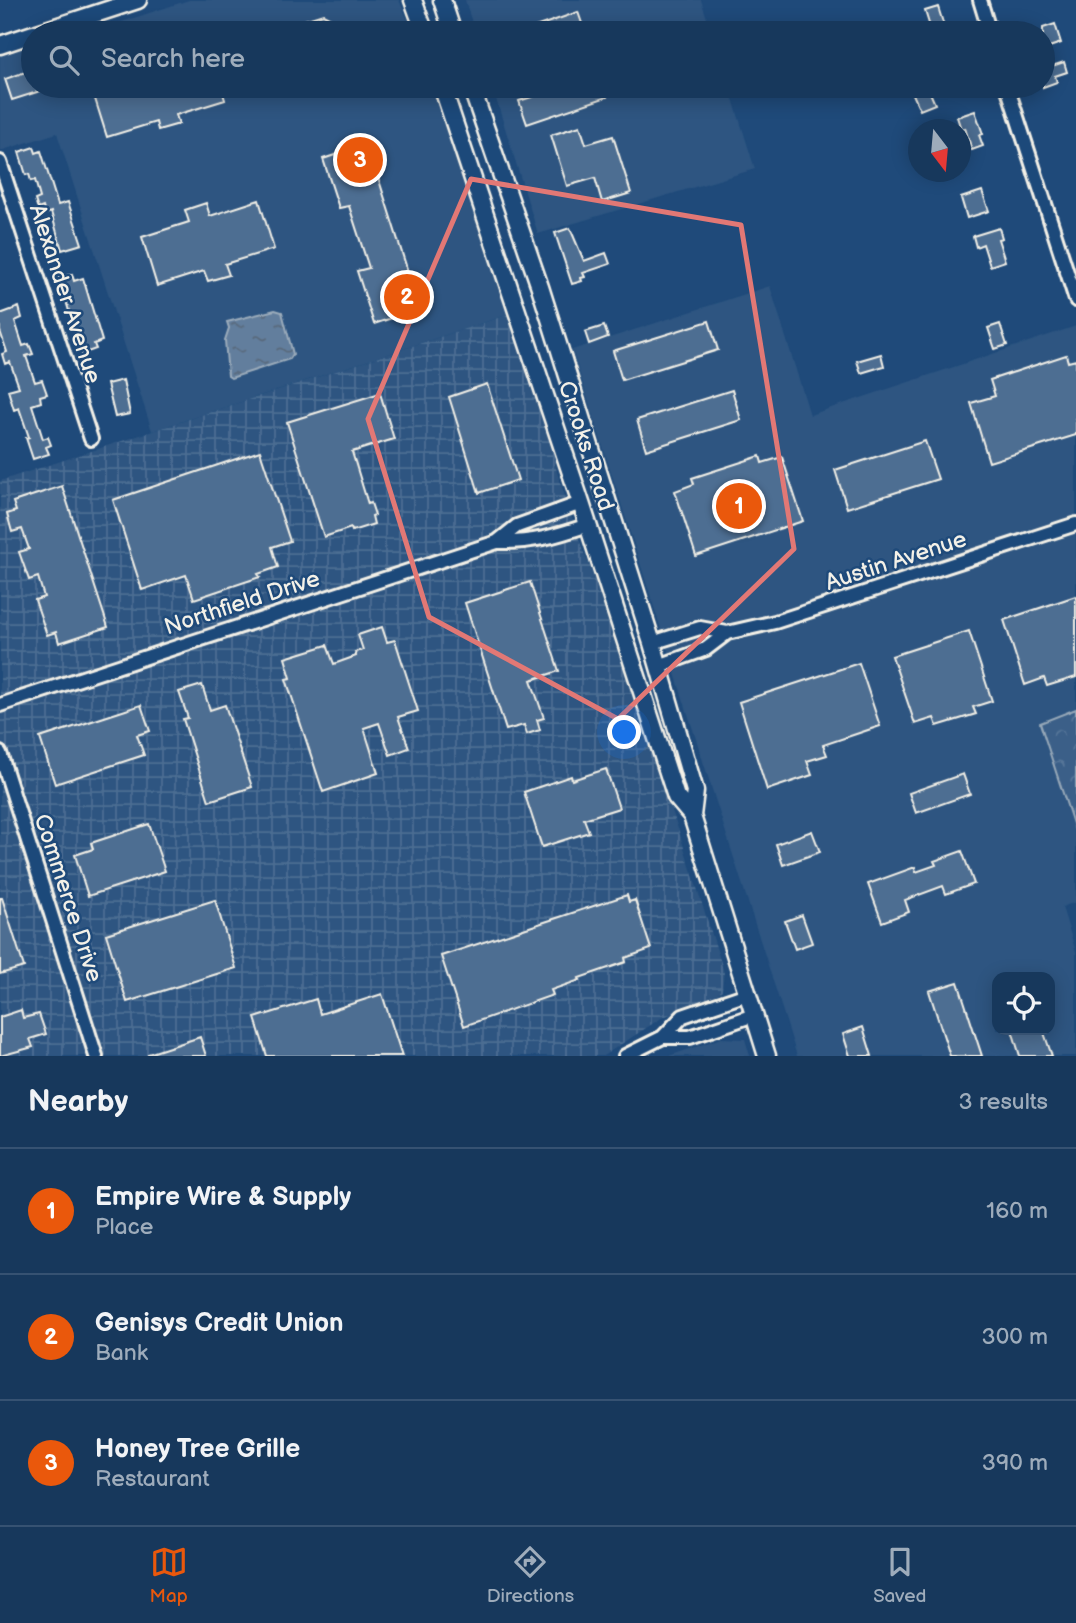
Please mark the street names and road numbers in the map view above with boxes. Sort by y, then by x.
street label: Alexander Avenue [23,201,107,387]
street label: Crooks Road [552,378,620,514]
street label: Austin Avenue [822,525,970,597]
street label: Northfield Drive [161,565,323,641]
street label: Commerce Drive [28,810,108,986]

